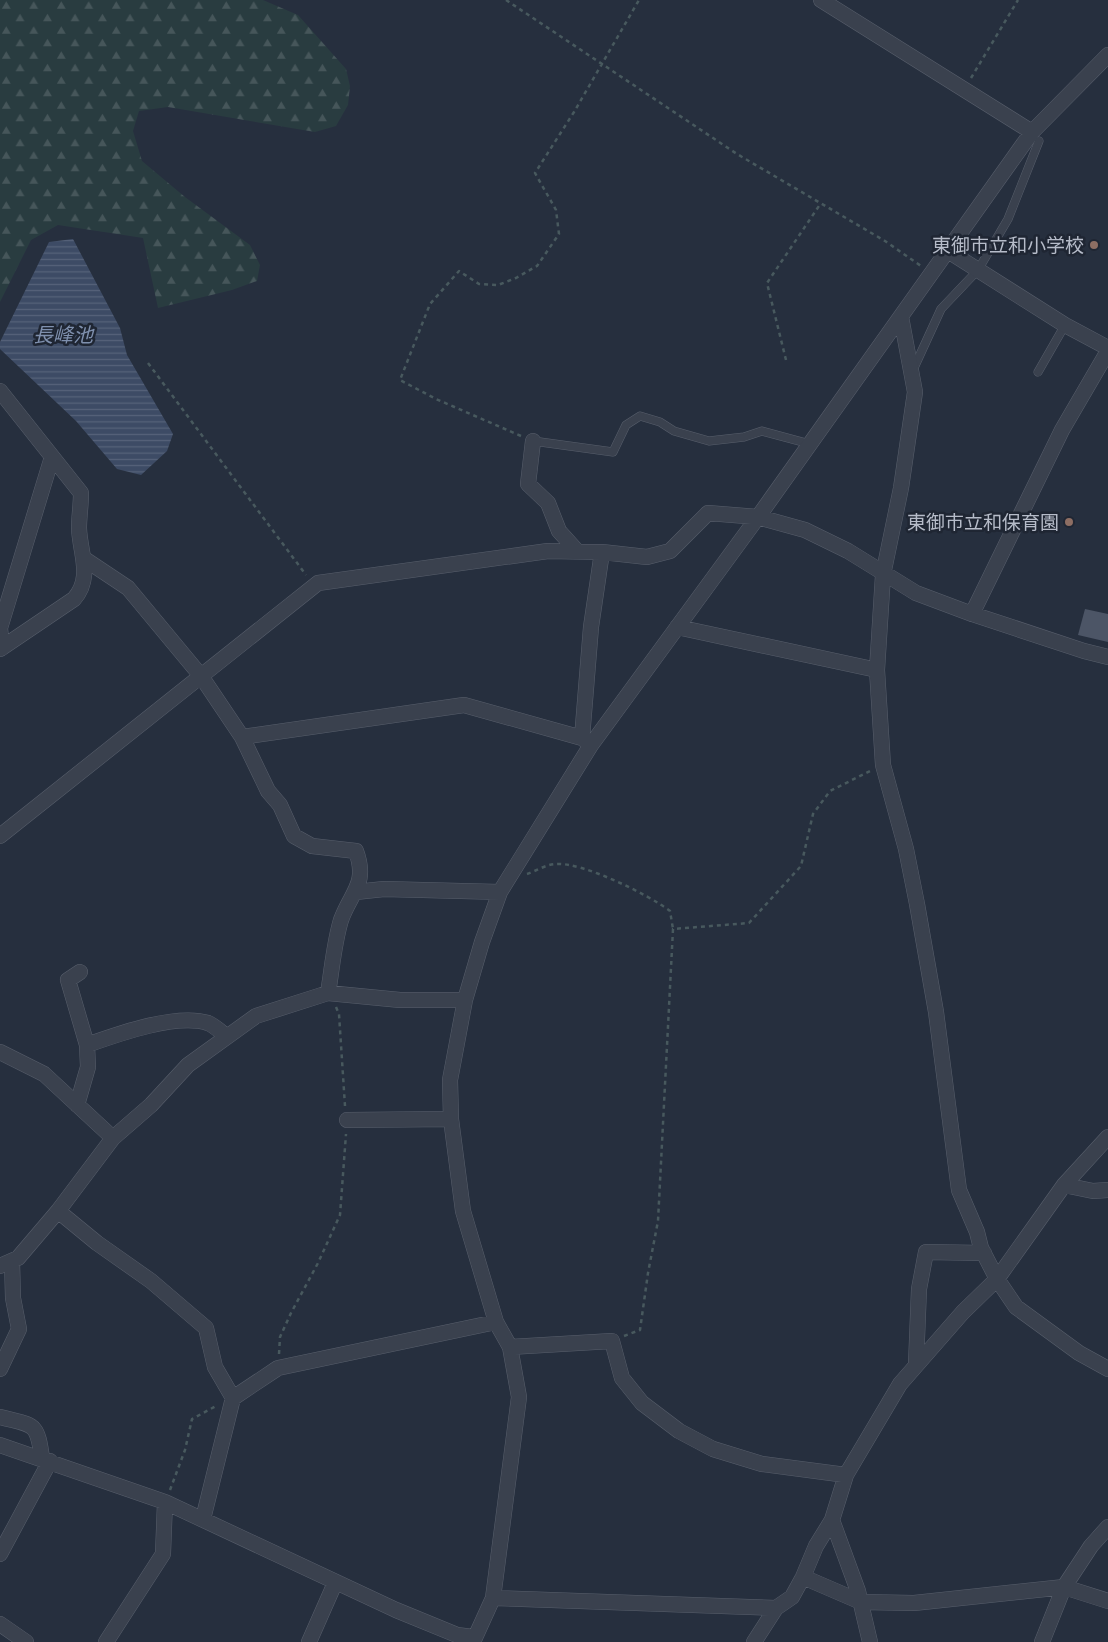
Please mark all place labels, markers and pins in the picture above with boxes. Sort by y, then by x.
place label: 東御市立和小学校 [932,233,1084,258]
marker: 東御市立和小学校 [1088,239,1100,251]
place label: 東御市立和保育園 [907,510,1059,535]
marker: 東御市立和保育園 [1063,516,1075,528]

